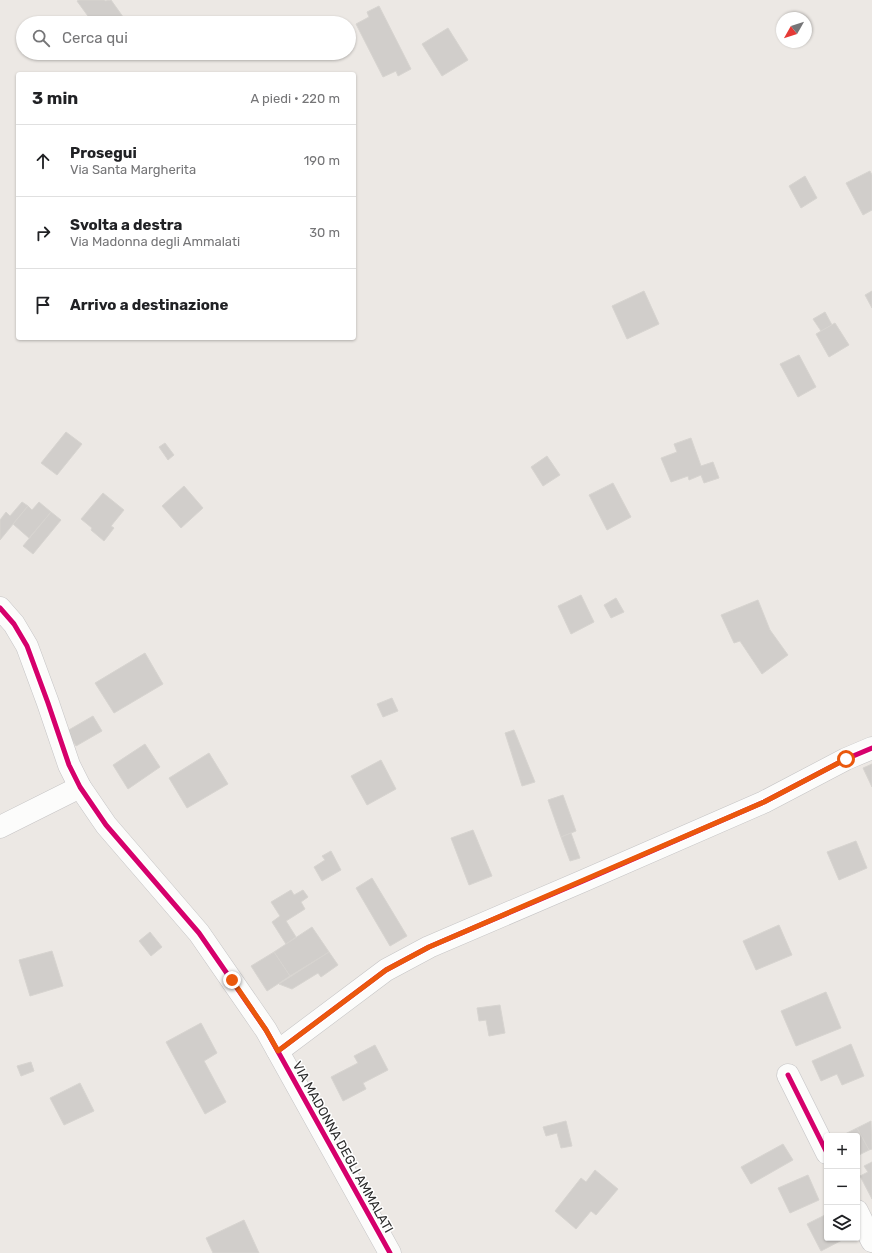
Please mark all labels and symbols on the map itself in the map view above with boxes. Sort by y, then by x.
north arrow [776,12,812,48]
route start [837,750,855,768]
route end [223,971,241,989]
street label: VIA MADONNA DEGLI AMMALATI [290,1059,396,1235]

